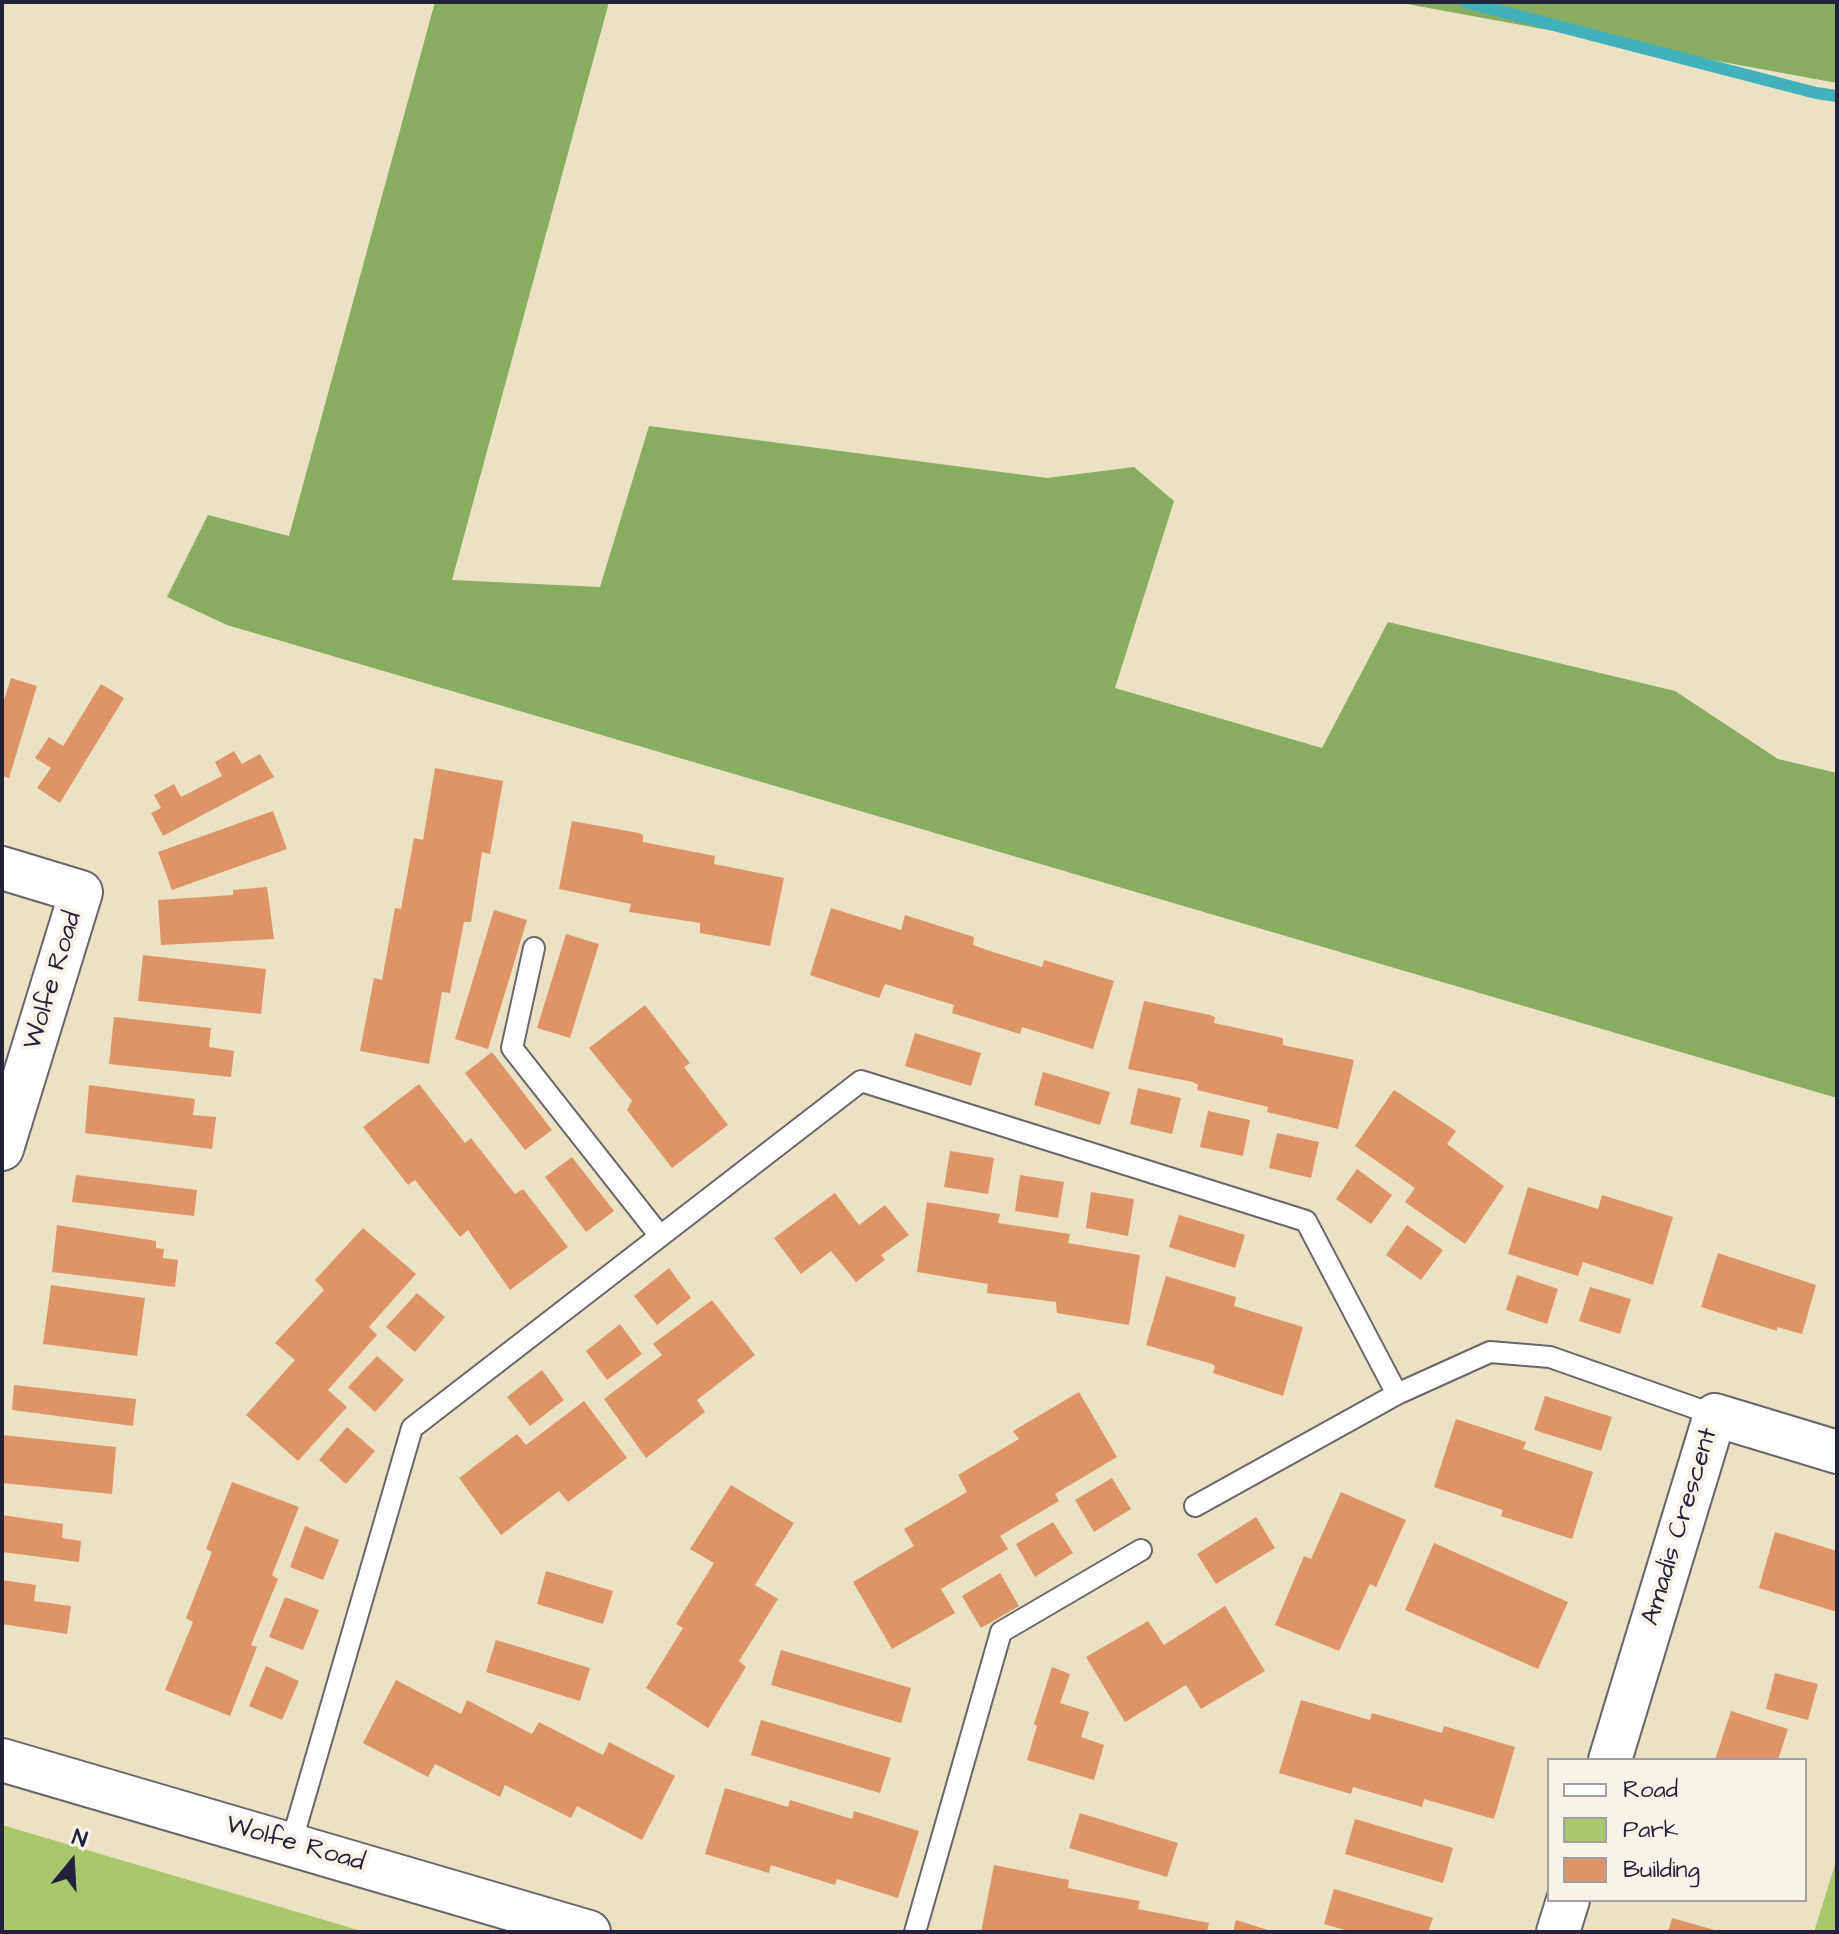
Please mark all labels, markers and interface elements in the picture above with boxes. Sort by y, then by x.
street label: Wolfe Road [18,908,90,1054]
street label: Amadis Crescent [1636,1425,1726,1629]
legend [1547,1758,1807,1902]
text: Road [1623,1773,1678,1807]
street label: Wolfe Road [222,1810,368,1880]
text: Park [1623,1813,1679,1847]
north arrow [32,1822,112,1902]
text: N [68,1822,91,1856]
text: Building [1623,1853,1700,1887]

